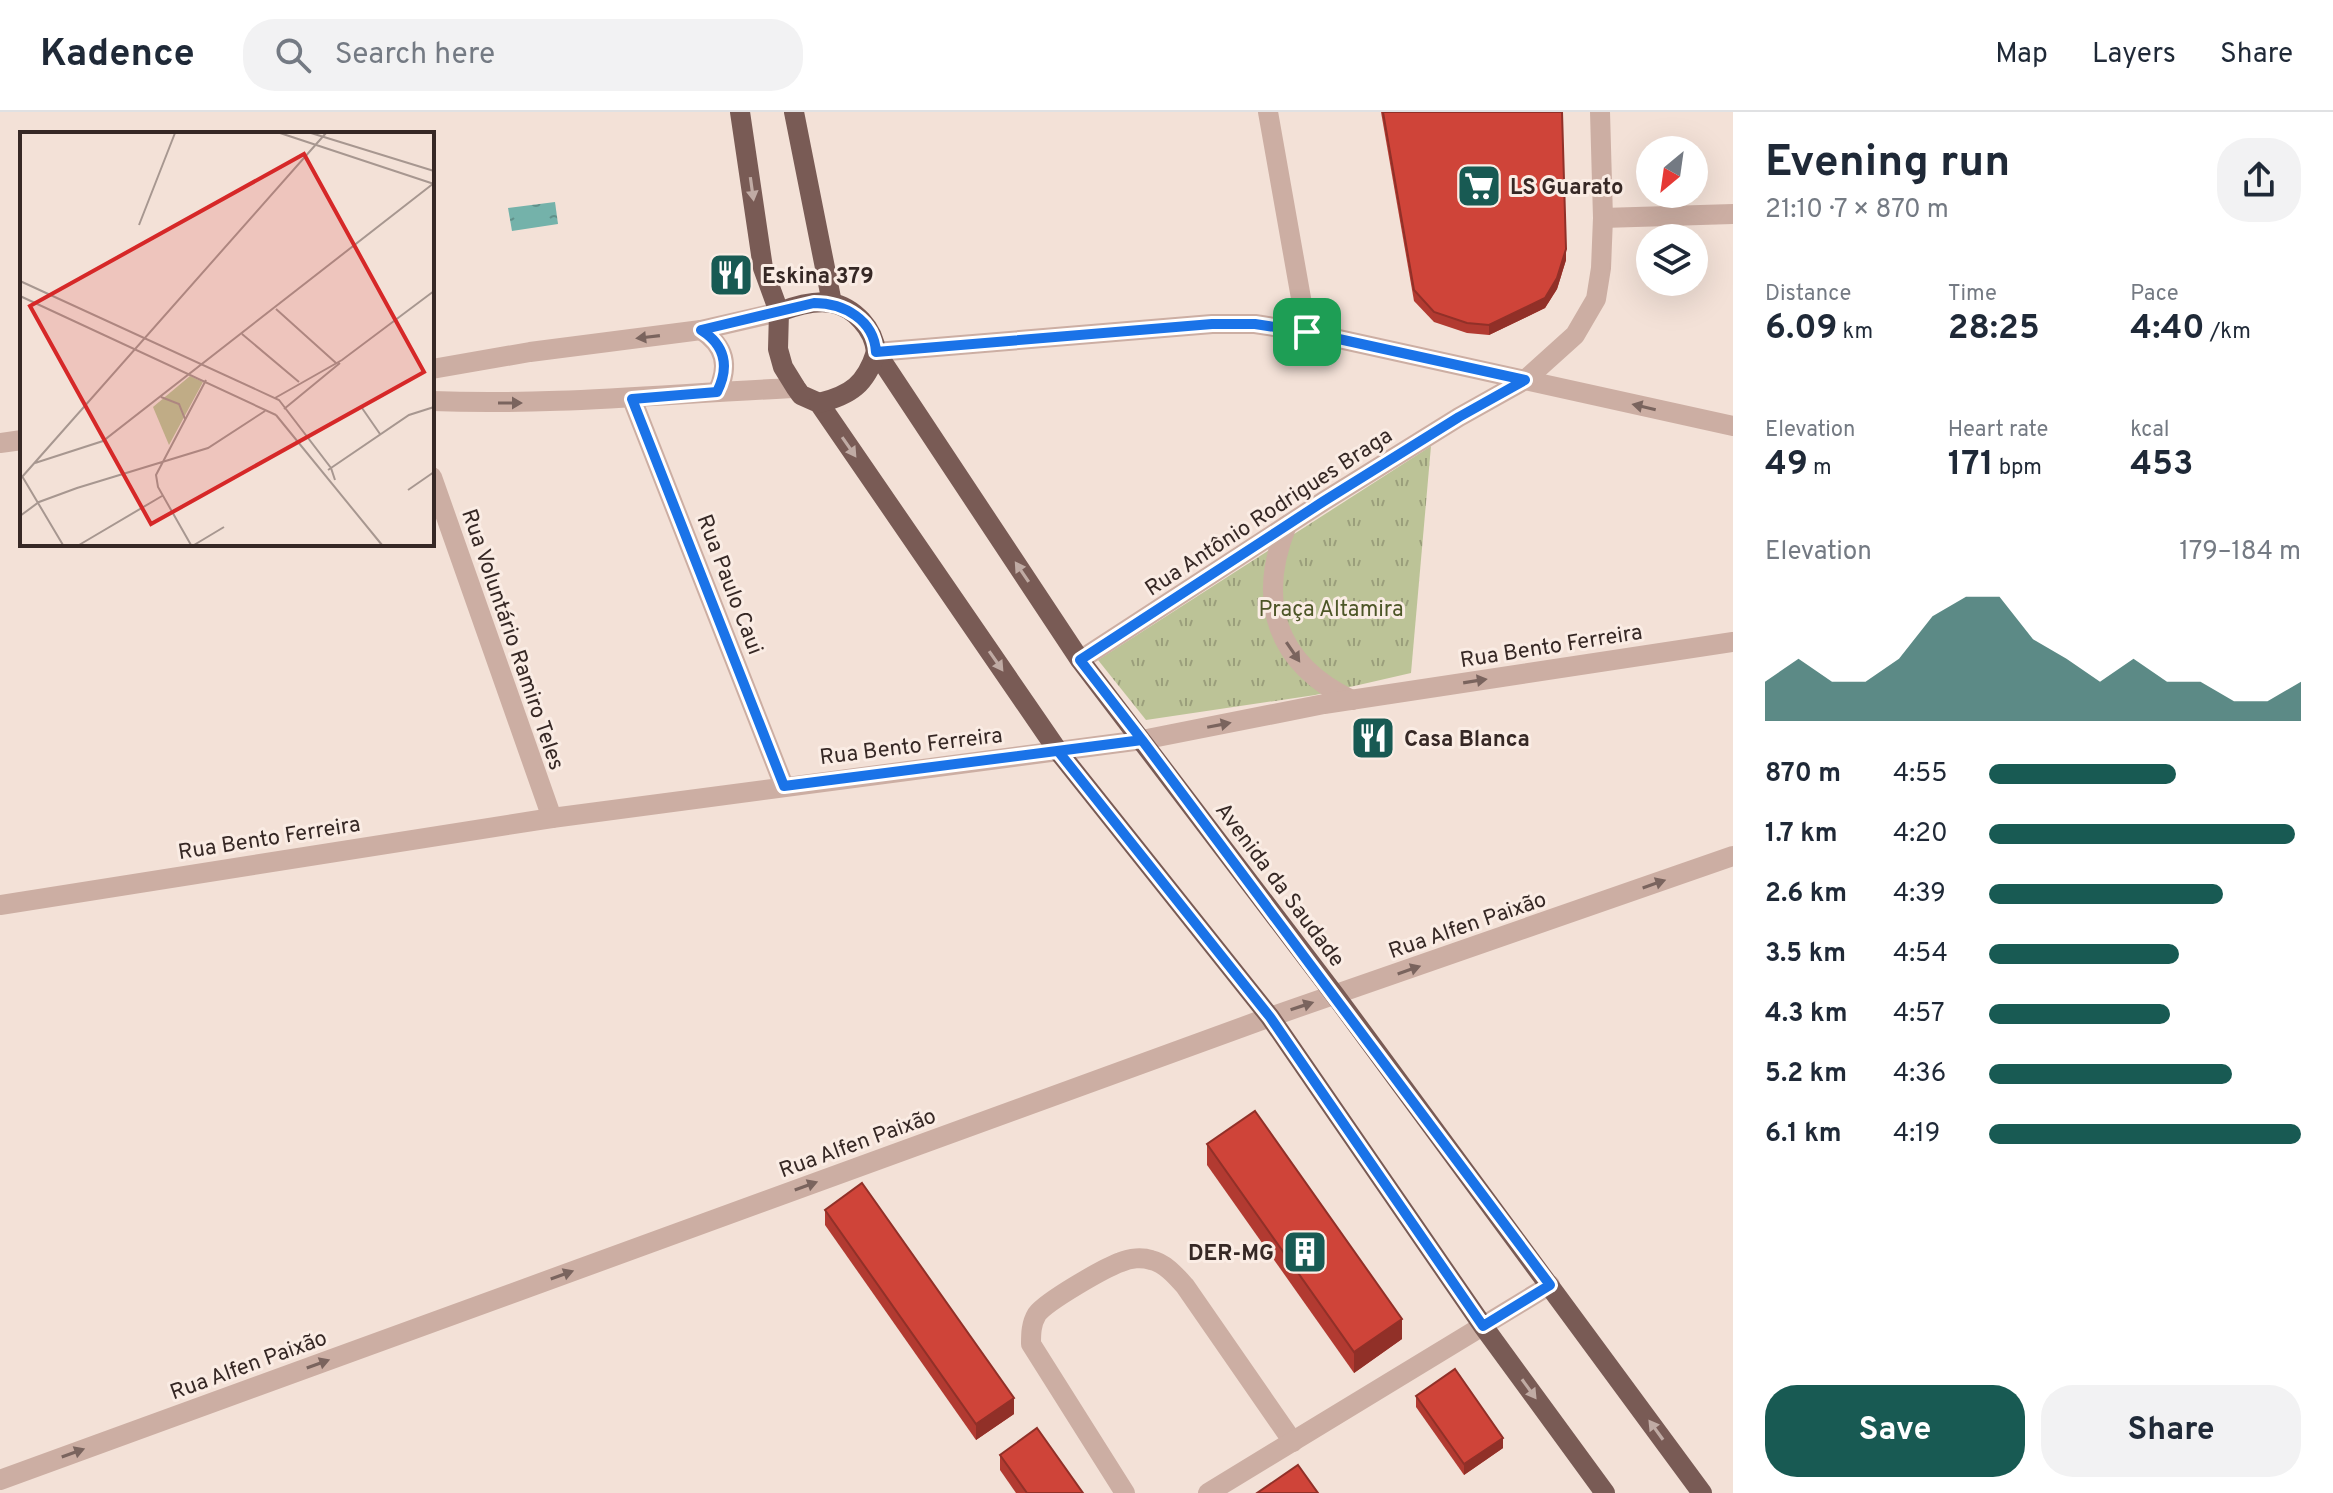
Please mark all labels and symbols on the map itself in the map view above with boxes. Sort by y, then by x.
inset map [20,132,434,546]
north arrow [1636,136,1708,208]
supermarket icon: LS Guarato [1455,162,1503,210]
place label: LS Guarato [1510,175,1623,202]
one-way arrow [746,177,759,202]
restaurant icon: Eskina 379 [707,251,755,299]
place label: Eskina 379 [762,264,874,291]
pin [1273,298,1341,366]
one-way arrow [635,331,660,344]
one-way arrow [498,397,523,409]
one-way arrow [1632,400,1657,413]
street label: Rua Antônio Rodrigues Braga [1141,423,1398,603]
one-way arrow [841,436,856,457]
street label: Rua Voluntário Ramiro Teles [454,506,569,774]
street label: Rua Paulo Caui [690,511,768,659]
one-way arrow [1014,561,1029,582]
park label: Praça Altamira [1258,597,1404,624]
street label: Rua Bento Ferreira [1458,620,1644,675]
one-way arrow [1285,642,1300,663]
one-way arrow [988,650,1003,671]
one-way arrow [1463,674,1488,687]
restaurant icon: Casa Blanca [1349,714,1397,762]
one-way arrow [1207,718,1232,730]
street label: Rua Bento Ferreira [818,723,1004,772]
place label: Casa Blanca [1404,727,1530,754]
street label: Avenida da Saudade [1208,798,1350,973]
street label: Rua Bento Ferreira [176,812,362,867]
one-way arrow [1642,877,1666,889]
street label: Rua Alfen Paixão [1385,887,1550,966]
one-way arrow [1397,963,1421,975]
one-way arrow [1291,1000,1315,1012]
street label: Rua Alfen Paixão [776,1103,940,1185]
one-way arrow [794,1179,818,1192]
building icon: DER-MG [1281,1228,1329,1276]
place label: DER-MG [1188,1241,1274,1268]
one-way arrow [550,1268,574,1281]
street label: Rua Alfen Paixão [167,1325,331,1407]
one-way arrow [306,1357,330,1370]
one-way arrow [1521,1378,1537,1400]
one-way arrow [1649,1420,1665,1440]
one-way arrow [61,1446,85,1459]

